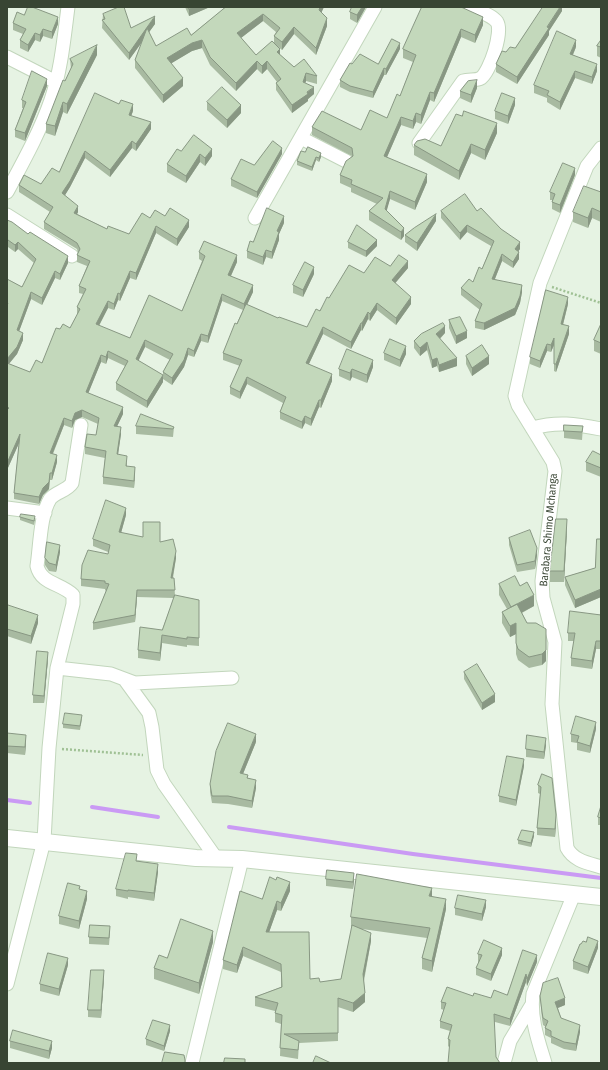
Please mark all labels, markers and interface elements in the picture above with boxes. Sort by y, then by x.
street label: Barabara Shimo Mchanga [537,473,561,587]

